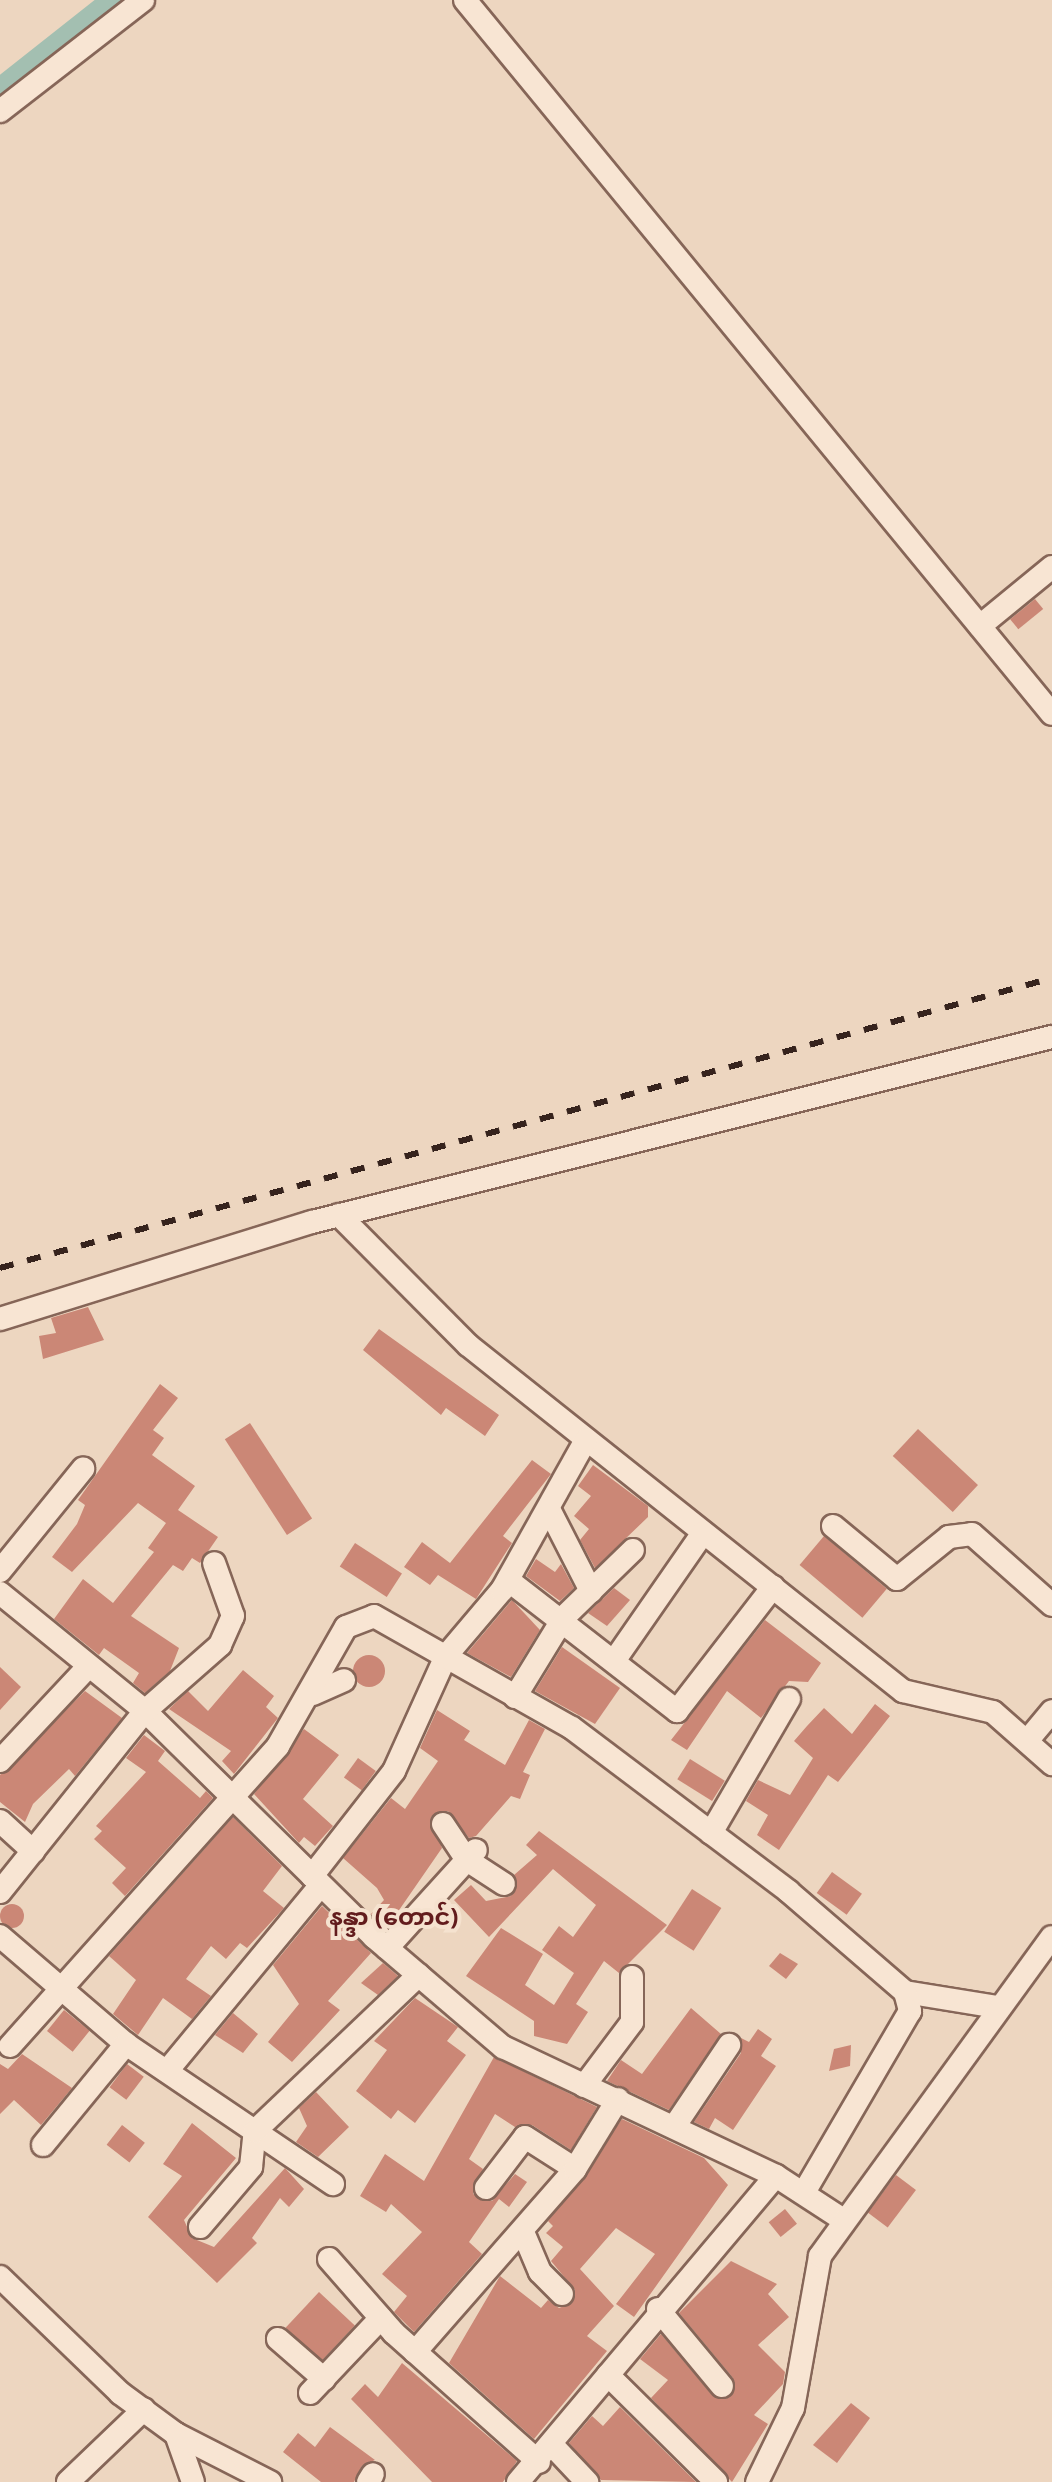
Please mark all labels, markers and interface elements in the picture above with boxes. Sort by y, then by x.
district label: နန္ဒာ (တောင်) [329,1906,459,1934]

